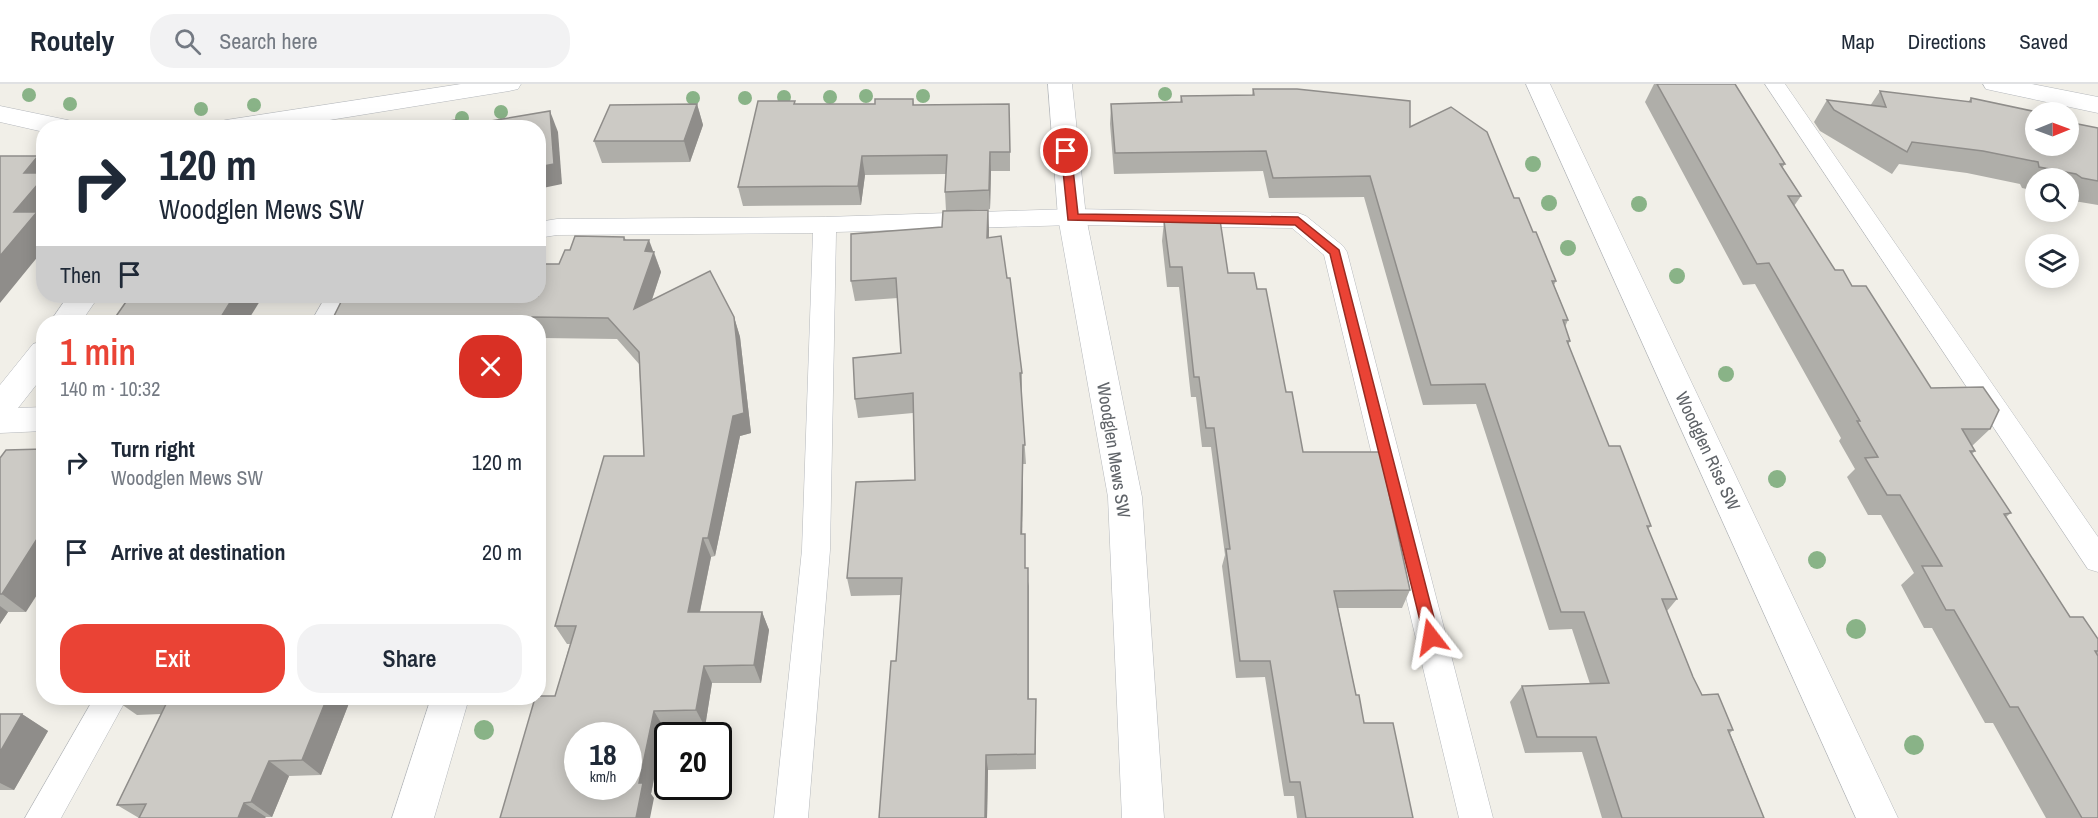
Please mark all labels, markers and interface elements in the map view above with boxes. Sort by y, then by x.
search box [150,14,570,68]
text: Routely [30,22,114,60]
icon: search [171,25,204,58]
text: Search here [219,26,317,56]
text: Map [1841,27,1875,56]
text: Directions [1908,27,1986,56]
text: Saved [2019,27,2068,56]
north arrow [2025,102,2079,156]
map controls [2025,102,2079,288]
pin [1040,125,1091,176]
icon: arrive [1049,134,1082,167]
text: 120 m [159,137,257,193]
icon: right [60,144,138,222]
button: search [2025,168,2079,222]
text: Woodglen Mews SW [159,191,364,227]
button: layers [2025,234,2079,288]
icon: arrive [113,258,146,291]
text: Then [60,260,101,290]
text: 1 min [60,328,136,376]
button: close [459,335,522,398]
text: 140 m · 10:32 [60,375,160,402]
street label: Woodglen Mews SW [1091,381,1137,520]
street label: Woodglen Rise SW [1670,387,1747,515]
text: Turn right [111,434,195,464]
icon: right [60,446,93,479]
text: 120 m [472,447,522,477]
text: Woodglen Mews SW [111,464,263,491]
icon: arrive [60,536,93,569]
text: Arrive at destination [111,537,285,567]
text: 20 m [482,537,522,567]
position arrow [1399,605,1463,669]
button: Exit [60,624,285,693]
button: Share [297,624,522,693]
speed limit sign: 20 [654,722,732,800]
text: 18 [589,734,617,774]
text: km/h [590,766,616,787]

